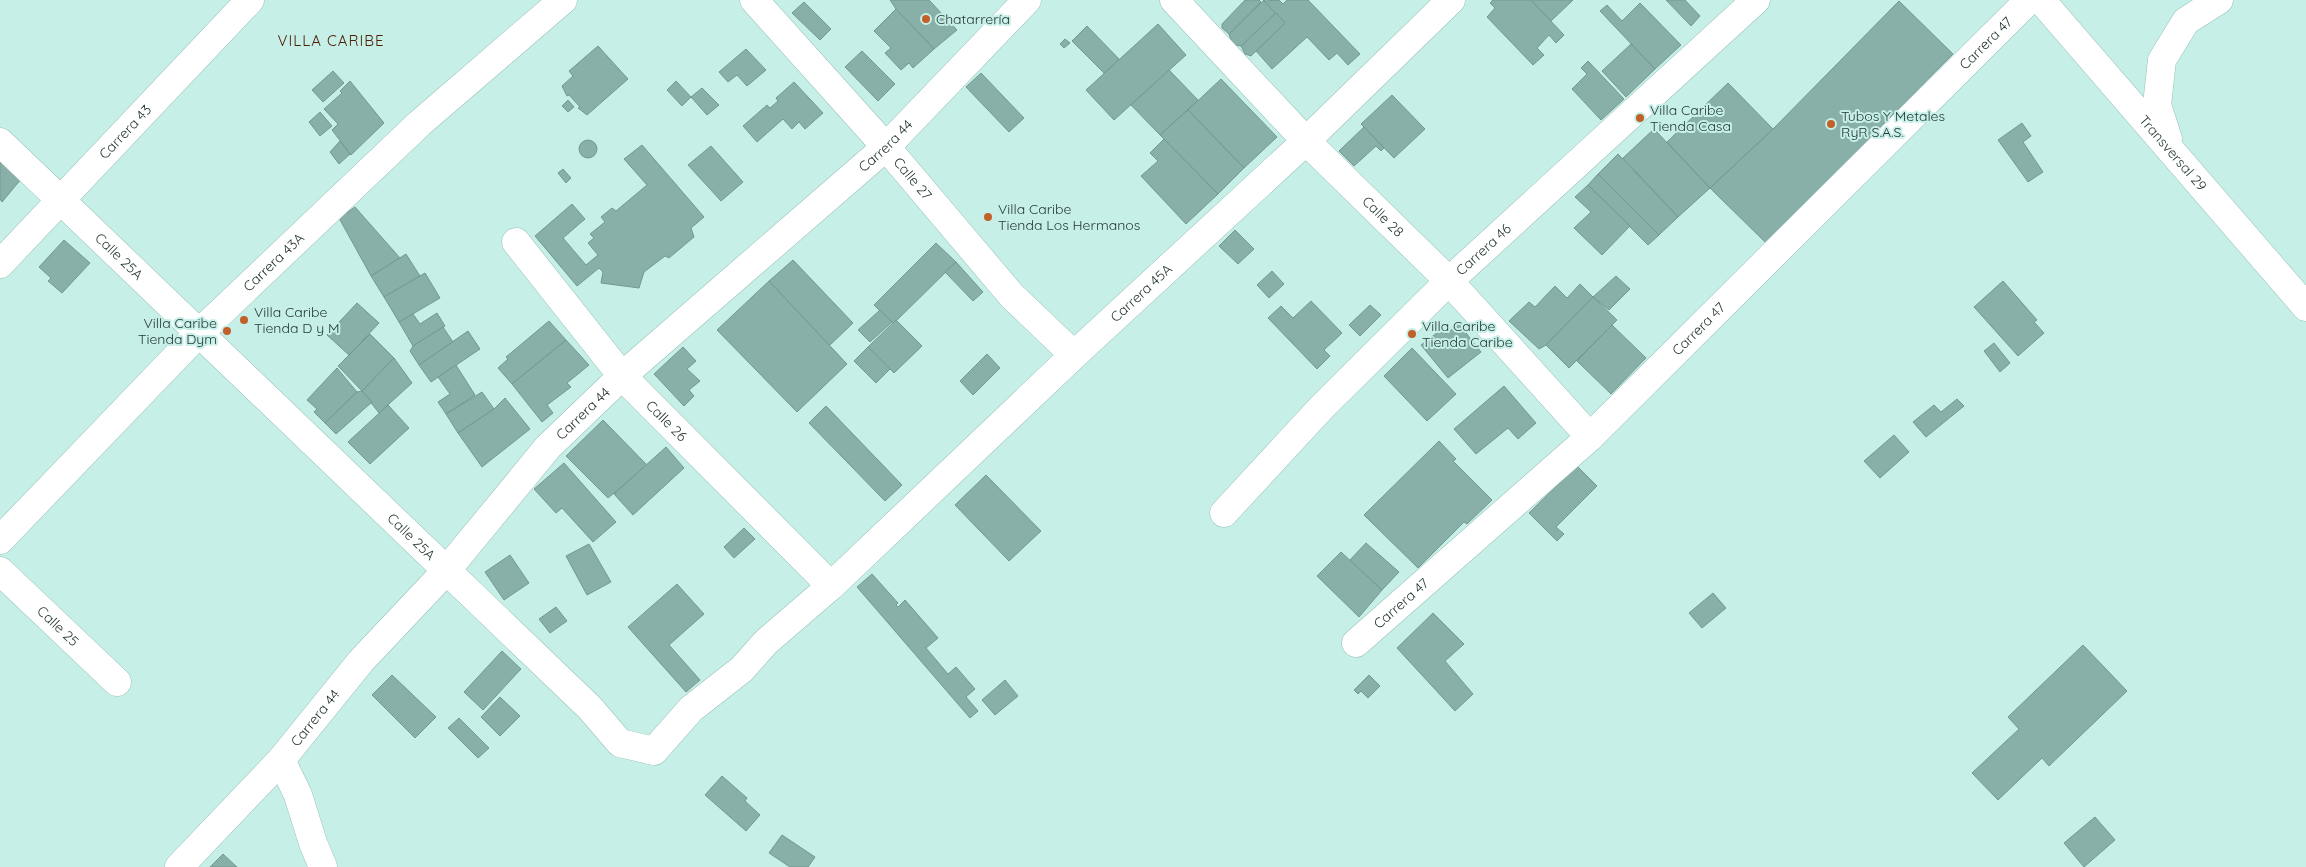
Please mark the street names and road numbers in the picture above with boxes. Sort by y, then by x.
street label: Carrera 47 [1955,13,2016,73]
street label: Carrera 43 [95,101,155,163]
street label: Transversal 29 [2135,111,2211,195]
street label: Carrera 44 [855,116,917,176]
street label: Calle 27 [890,154,936,204]
street label: Calle 28 [1359,192,1408,241]
street label: Carrera 46 [1452,219,1515,279]
street label: Calle 25A [91,229,147,284]
street label: Carrera 43A [239,229,308,295]
street label: Carrera 45A [1106,260,1176,326]
street label: Carrera 47 [1668,299,1729,359]
street label: Carrera 44 [552,383,614,444]
street label: Calle 26 [642,396,691,446]
street label: Calle 25A [383,509,439,564]
street label: Carrera 47 [1370,574,1432,632]
street label: Calle 25 [33,602,83,650]
street label: Carrera 44 [287,686,344,750]

